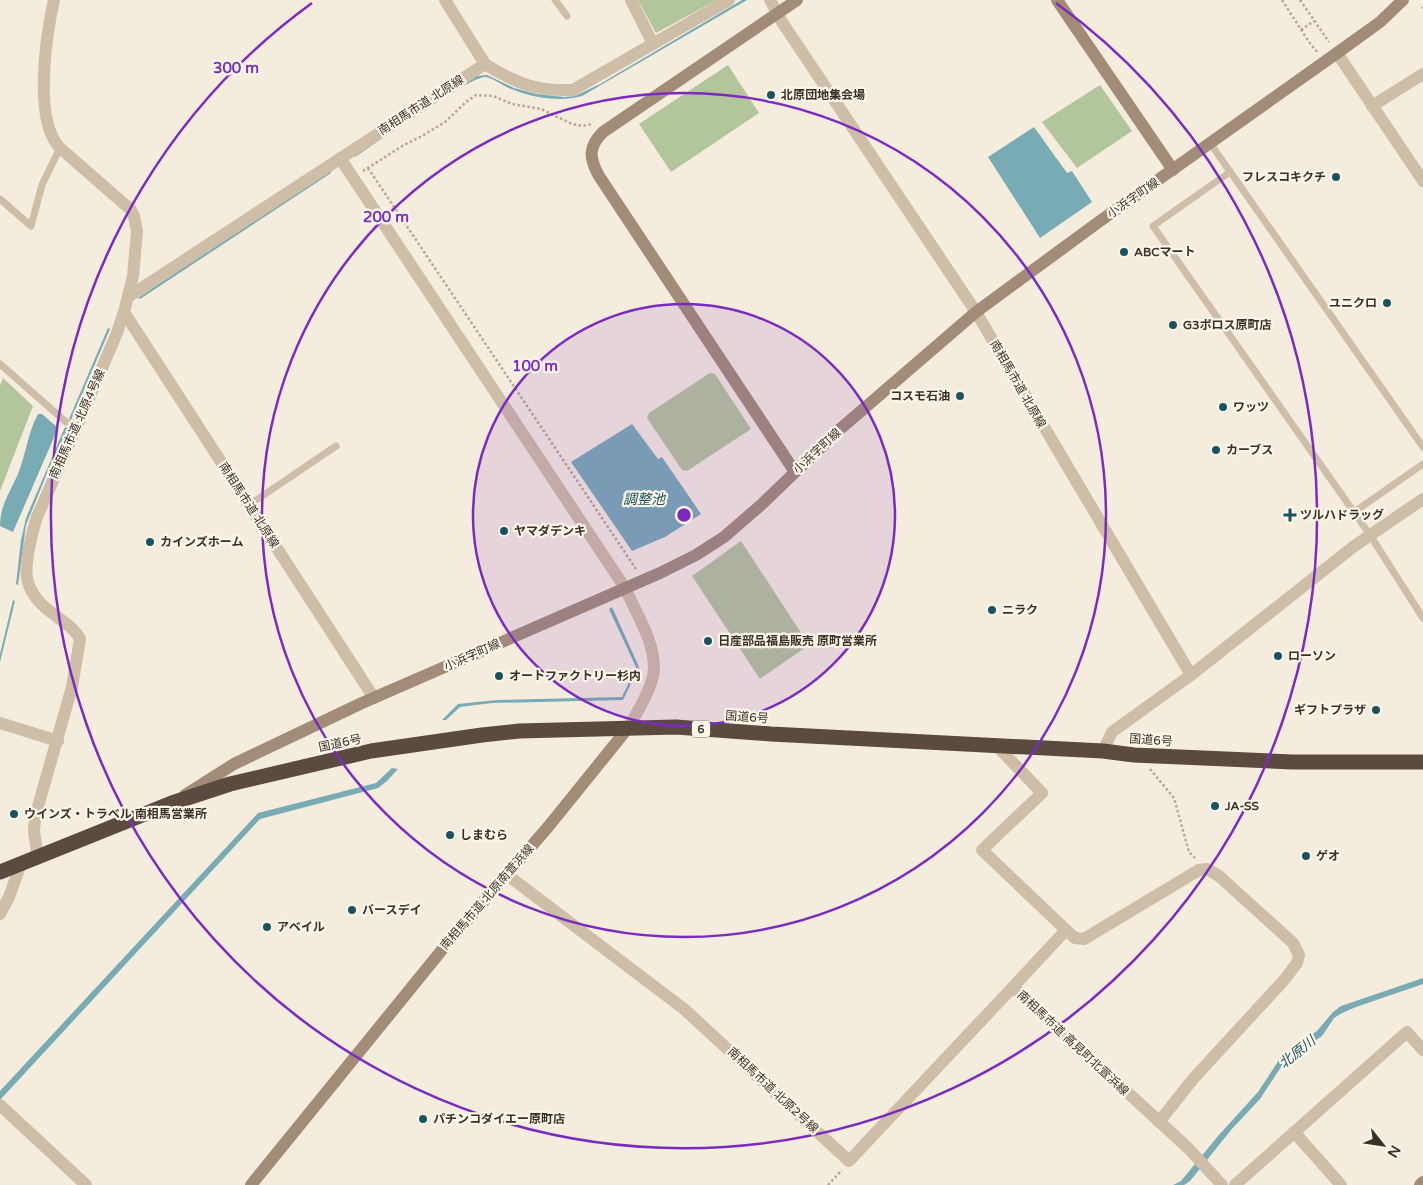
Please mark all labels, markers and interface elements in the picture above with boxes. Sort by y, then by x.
text: 300 m [213,59,259,77]
street label: 南相馬市道 北原線 [376,72,466,138]
place label: 北原団地集会場 [781,88,865,102]
marker: 北原団地集会場 [765,89,777,101]
place label: フレスコキクチ [1242,170,1326,184]
marker: フレスコキクチ [1330,171,1342,183]
street label: 小浜字町線 [1104,175,1162,221]
text: 200 m [363,208,409,226]
place label: ABCマート [1134,245,1196,259]
marker: ABCマート [1118,246,1130,258]
place label: ユニクロ [1329,296,1377,310]
marker: ユニクロ [1381,297,1393,309]
place label: G3ポロス原町店 [1183,318,1272,332]
marker: G3ポロス原町店 [1167,319,1179,331]
street label: 南相馬市道 北原線 [987,338,1049,430]
text: 100 m [512,357,558,375]
street label: 南相馬市道 北原4号線 [46,367,108,481]
place label: コスモ石油 [890,389,950,403]
marker: コスモ石油 [954,390,966,402]
place label: ワッツ [1233,400,1269,414]
marker: ワッツ [1217,401,1229,413]
street label: 小浜字町線 [790,425,844,477]
place label: カーブス [1226,443,1273,457]
marker: カーブス [1210,444,1222,456]
street label: 南相馬市道 北原線 [216,460,282,550]
water label: 調整池 [623,491,667,508]
centre of rings [675,506,693,524]
place label: ツルハドラッグ [1300,508,1384,522]
marker: ツルハドラッグ [1284,509,1296,521]
place label: ヤマダデンキ [514,524,586,538]
marker: ヤマダデンキ [498,525,510,537]
place label: カインズホーム [160,535,243,549]
marker: カインズホーム [144,536,156,548]
place label: ニラク [1002,603,1038,617]
marker: ニラク [986,604,998,616]
place label: 日産部品福島販売 原町営業所 [718,634,877,648]
marker: 日産部品福島販売 原町営業所 [702,635,714,647]
street label: 小浜字町線 [442,636,502,674]
place label: ローソン [1288,649,1336,663]
marker: ローソン [1272,650,1284,662]
place label: オートファクトリー杉内 [509,669,641,683]
marker: オートファクトリー杉内 [493,670,505,682]
place label: ギフトプラザ [1294,703,1366,717]
marker: ギフトプラザ [1370,704,1382,716]
street label: 国道6号 [725,708,769,726]
road number: 6 [692,721,710,738]
street label: 国道6号 [1129,731,1173,749]
street label: 国道6号 [317,732,363,754]
place label: JA-SS [1224,799,1259,813]
marker: JA-SS [1209,800,1221,812]
place label: ウインズ・トラベル 南相馬営業所 [24,807,207,821]
marker: ウインズ・トラベル 南相馬営業所 [8,808,20,820]
place label: しまむら [460,828,508,842]
marker: しまむら [444,829,456,841]
street label: 南相馬市道 北原南萱浜線 [437,841,537,953]
place label: ゲオ [1316,849,1340,863]
marker: ゲオ [1300,850,1312,862]
place label: バースデイ [362,903,421,917]
marker: バースデイ [346,904,358,916]
place label: アベイル [277,920,325,934]
marker: アベイル [261,921,273,933]
street label: 南相馬市道 高見町北萱浜線 [1014,988,1132,1098]
water label: 北原川 [1276,1031,1321,1072]
street label: 南相馬市道 北原2号線 [725,1044,821,1136]
place label: パチンコダイエー原町店 [433,1112,565,1126]
marker: パチンコダイエー原町店 [417,1113,429,1125]
north arrow [1358,1120,1408,1170]
text: N [1384,1142,1404,1160]

